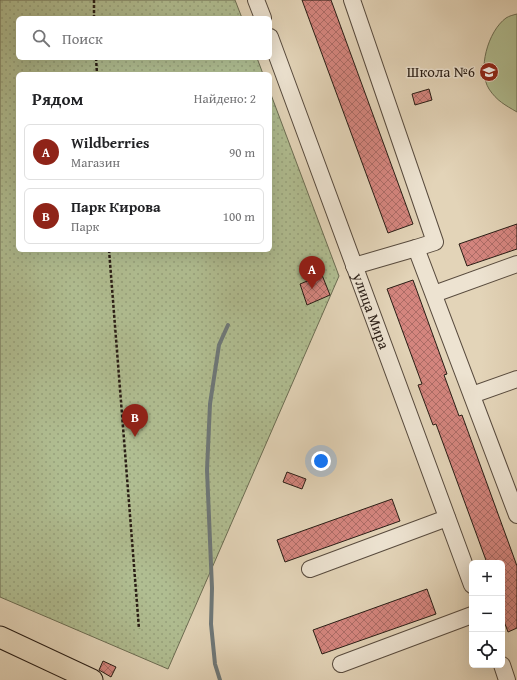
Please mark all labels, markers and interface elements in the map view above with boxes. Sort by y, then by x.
search box [16,16,272,60]
icon: search [30,27,52,49]
text: Поиск [62,28,103,49]
place label: Школа №6 [407,61,475,82]
school or university icon: Школа №6 [478,61,500,83]
text: Рядом [32,86,83,111]
text: Найдено: 2 [194,89,256,108]
text: Wildberries [71,132,149,153]
text: A [42,143,50,162]
text: 90 m [229,143,255,162]
text: Магазин [71,153,120,172]
text: Парк Кирова [71,196,161,217]
text: B [42,207,50,226]
text: 100 m [223,207,255,226]
text: Парк [71,217,99,236]
pin: A [299,256,325,289]
street label: улица Мира [347,269,395,353]
pin: B [122,404,148,437]
your location [311,451,331,471]
map controls [469,560,505,668]
button: + [469,560,505,596]
button: − [469,596,505,632]
button: locate [469,632,505,668]

